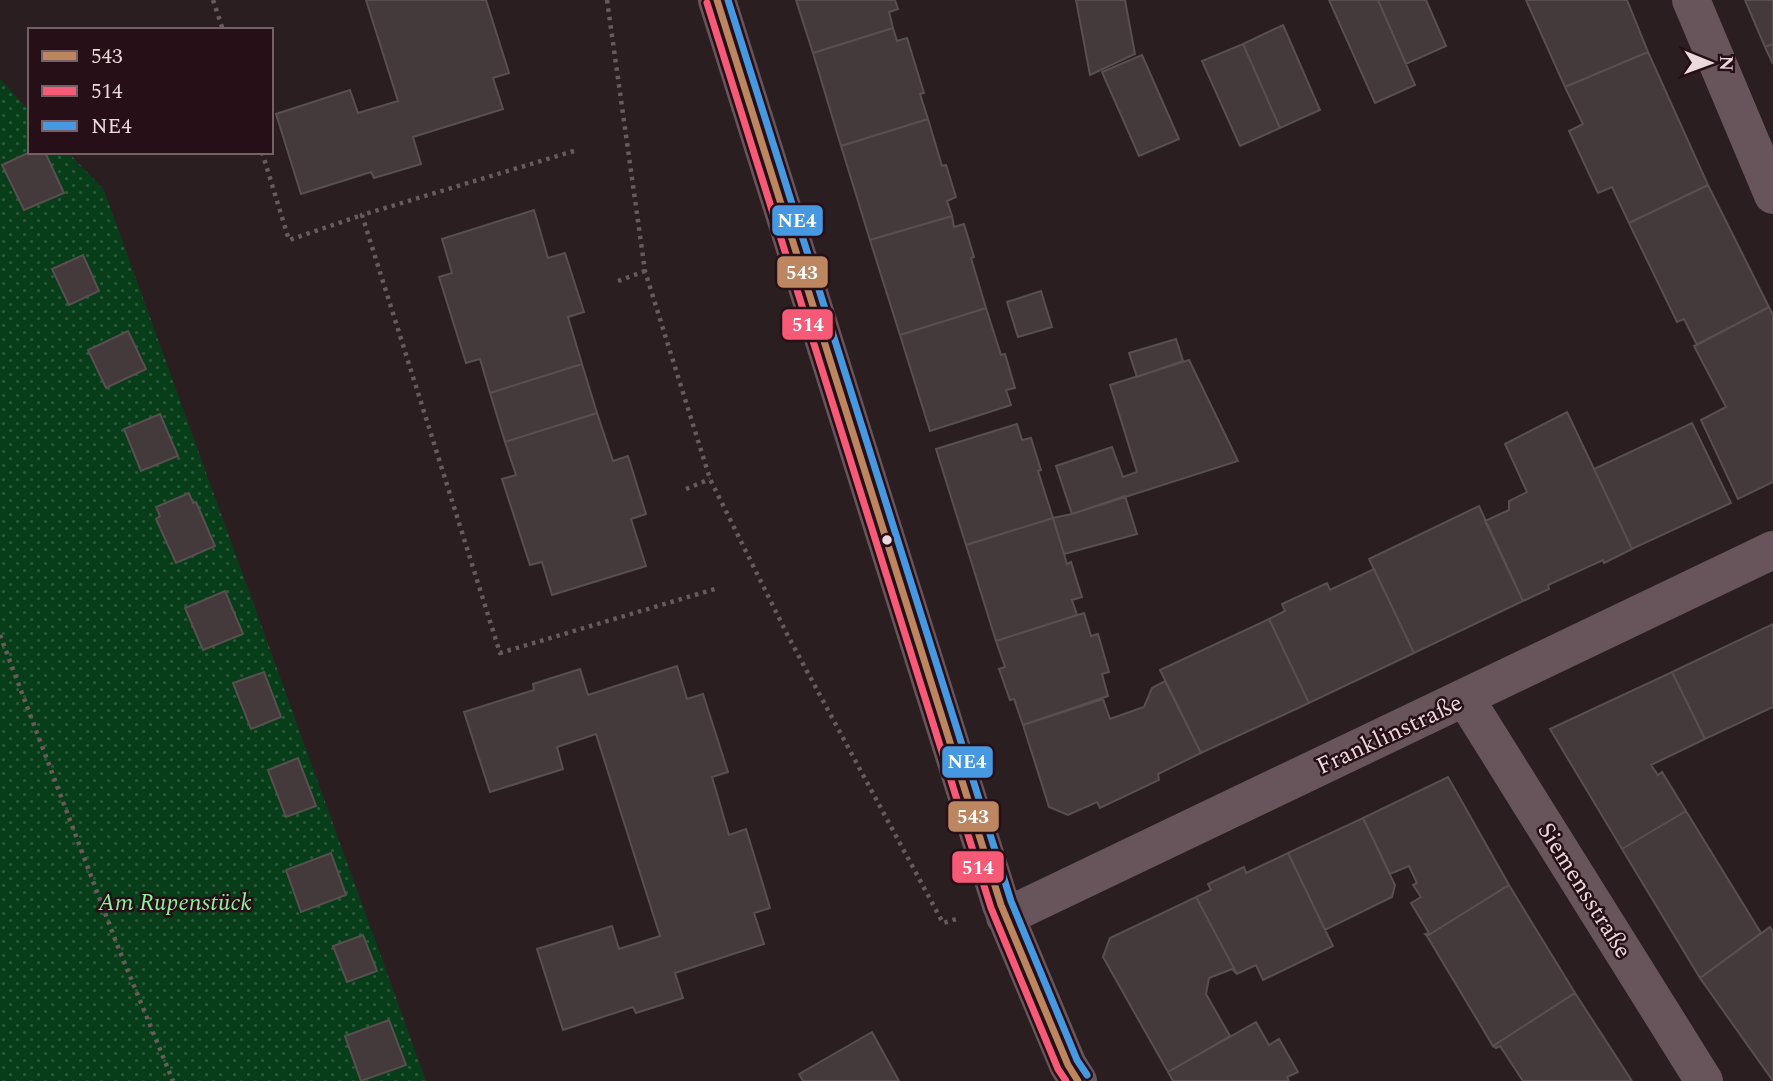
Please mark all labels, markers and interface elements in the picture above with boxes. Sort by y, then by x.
legend [28,28,273,154]
north arrow [1675,28,1745,98]
text: 543 [91,41,123,73]
text: N [1711,55,1740,71]
text: 514 [91,76,123,108]
text: NE4 [91,111,132,143]
line badge: NE4 [771,204,824,237]
text: NE4 [777,207,817,236]
line badge: 543 [776,255,829,289]
text: 543 [786,259,818,288]
line badge: 514 [781,308,834,341]
text: 514 [792,311,824,340]
unlabelled marker [880,533,894,547]
street label: Franklinstraße [1310,685,1468,785]
line badge: NE4 [941,745,994,779]
text: NE4 [947,748,987,777]
line badge: 543 [947,800,1000,833]
text: 543 [957,803,989,832]
street label: Siemensstraße [1528,815,1640,966]
line badge: 514 [951,850,1005,884]
text: 514 [962,854,994,883]
park label: Am Rupenstück [97,885,252,921]

